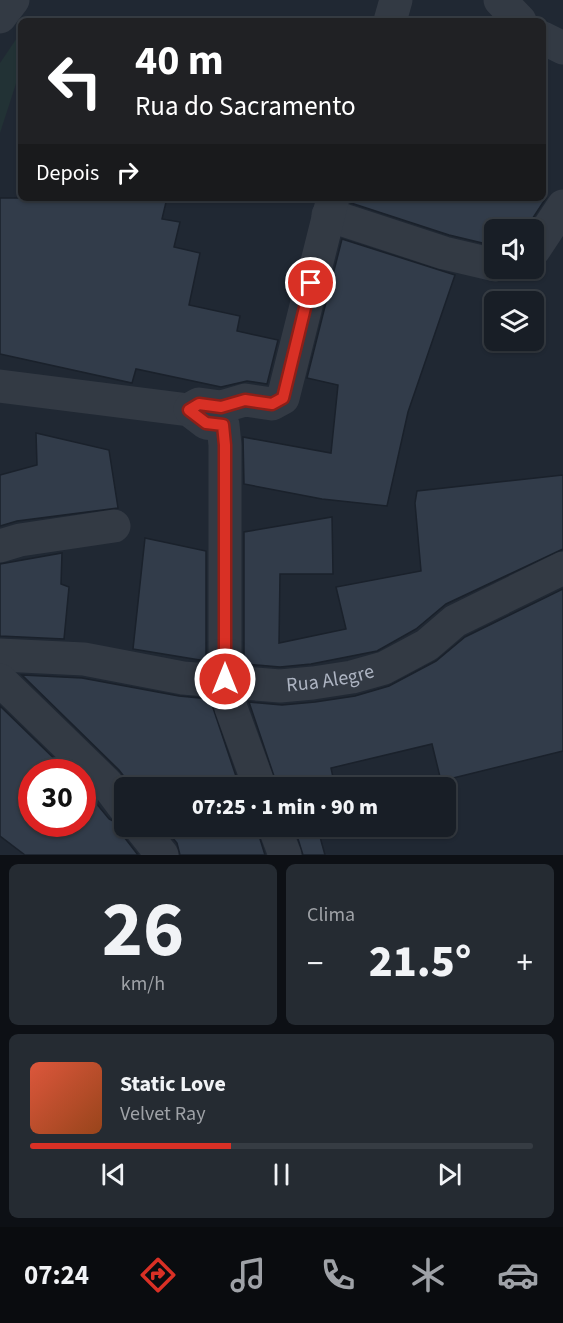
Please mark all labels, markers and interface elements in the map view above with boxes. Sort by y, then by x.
text: 40 m [135,31,224,91]
icon: left [36,42,114,120]
text: Rua do Sacramento [135,87,356,126]
icon: right [111,156,144,189]
text: Depois [36,157,99,189]
map controls [484,219,544,351]
button: sound [484,219,544,279]
pin [285,257,336,308]
icon: arrive [294,266,327,299]
button: layers [484,291,544,351]
position arrow [193,647,257,711]
street label: Rua Alegre [285,657,378,699]
speed limit sign: 30 [18,759,96,837]
text: 07:25 · 1 min · 90 m [192,791,378,823]
text: 26 [102,875,184,986]
text: Clima [307,901,355,929]
text: 21.5° [369,930,471,994]
text: − [307,940,323,987]
text: + [517,940,533,987]
text: km/h [121,970,165,998]
text: Static Love [120,1068,226,1100]
text: Velvet Ray [120,1100,206,1128]
icon: previous [97,1158,130,1191]
icon: pause [265,1158,298,1191]
icon: next [433,1158,466,1191]
icon: directions [137,1254,179,1296]
icon: music [227,1254,269,1296]
icon: phone [317,1254,359,1296]
icon: climate [407,1254,449,1296]
icon: car [497,1254,539,1296]
text: 07:24 [24,1256,89,1295]

